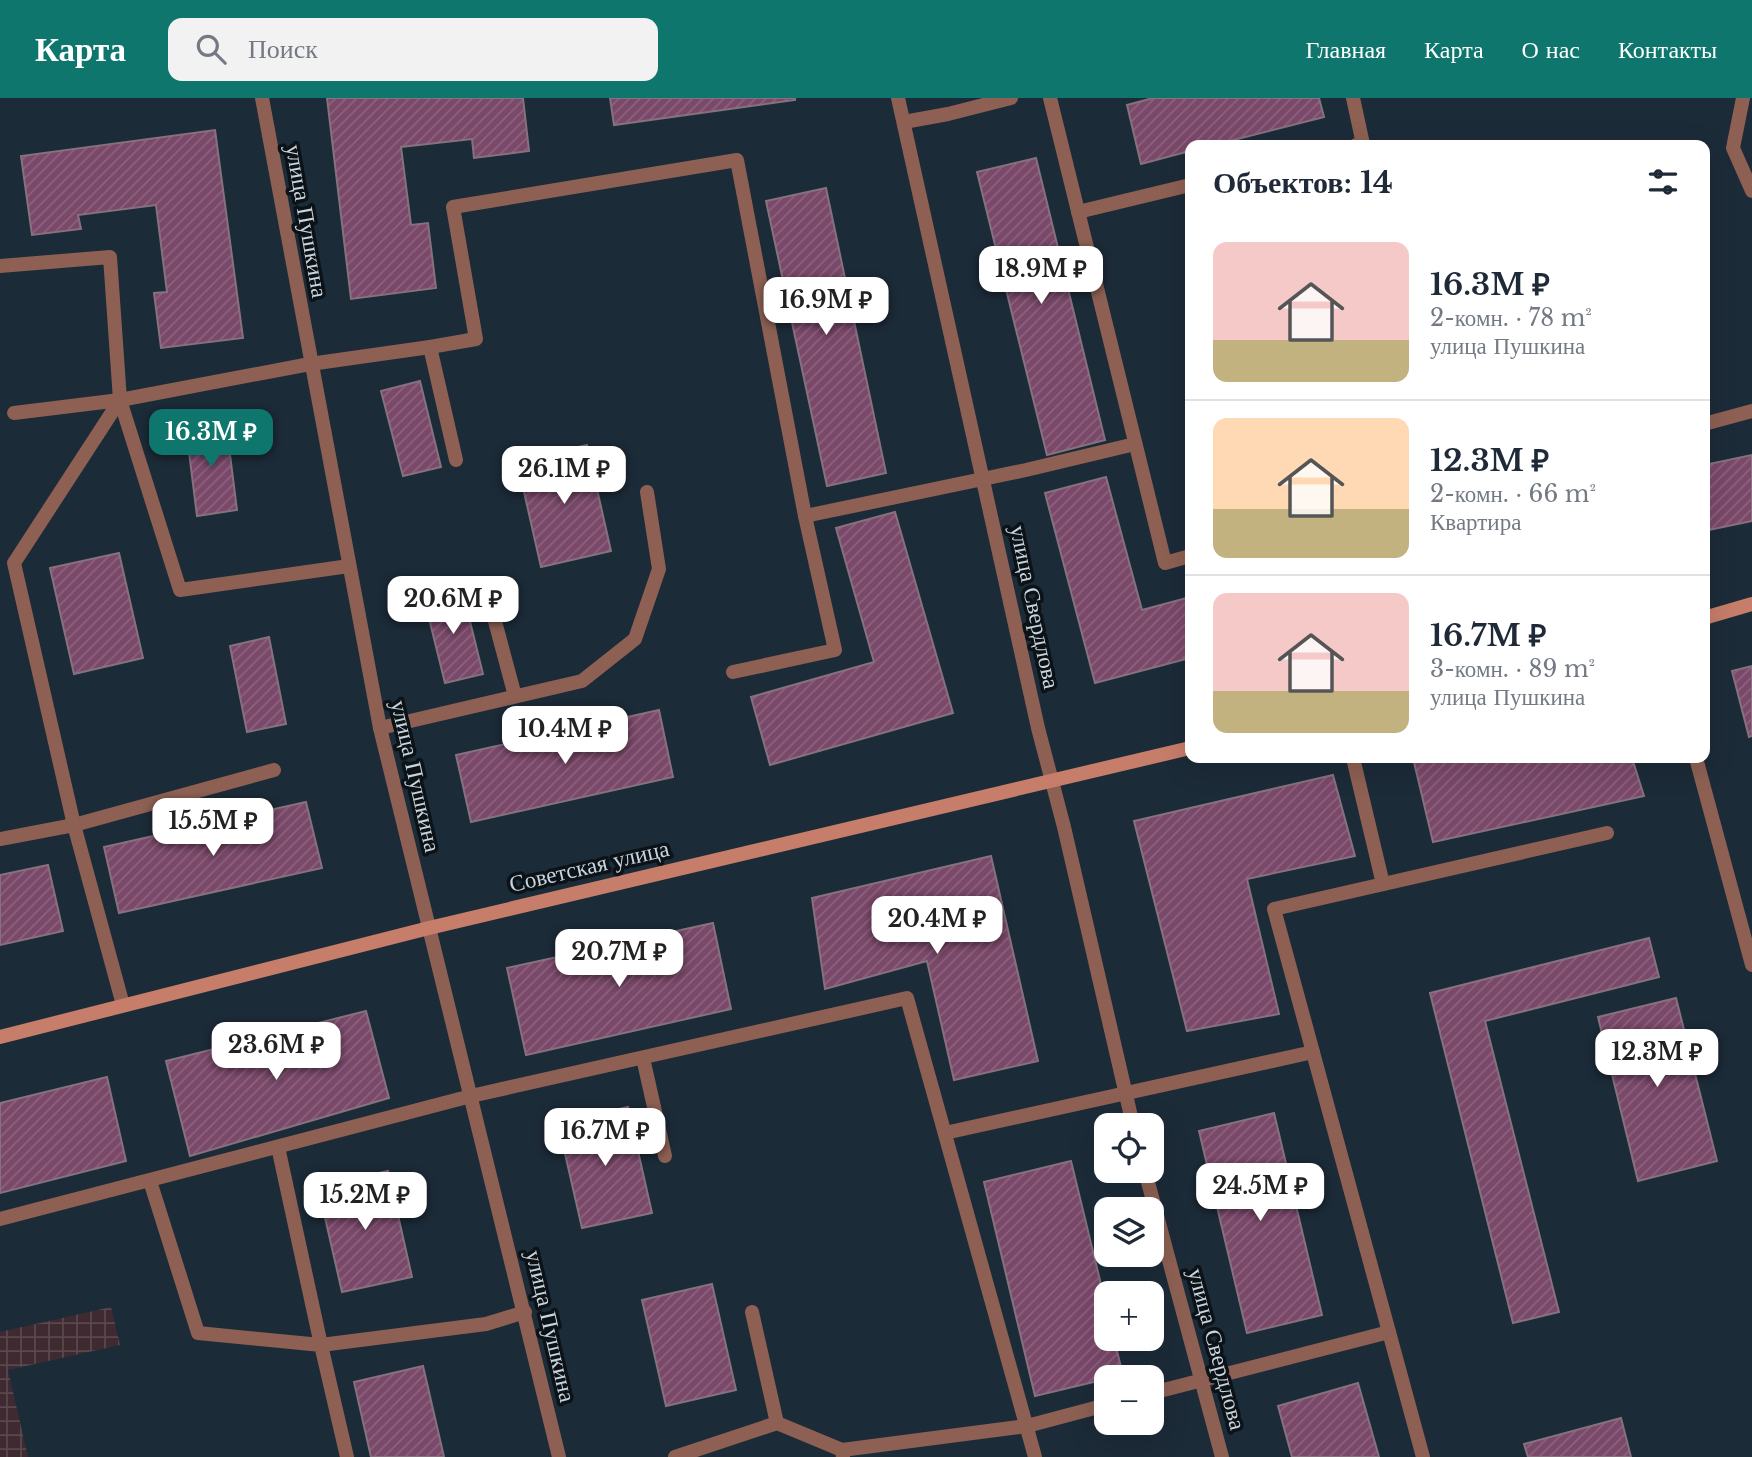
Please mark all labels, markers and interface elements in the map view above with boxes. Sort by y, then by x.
search box [168,18,658,81]
text: Карта [35,29,126,70]
icon: search [192,30,230,68]
text: Поиск [248,33,318,65]
text: Главная [1306,35,1386,64]
text: Карта [1424,35,1484,64]
text: О нас [1522,35,1580,64]
text: Контакты [1618,35,1717,64]
street label: улица Пушкина [280,142,334,300]
icon: filters [1644,163,1682,201]
text: Объектов: 14 [1213,164,1393,201]
pin: 18.9M ₽ [976,246,1106,306]
text: 18.9M ₽ [995,255,1087,283]
text: 16.3M ₽ [1430,266,1550,303]
icon: home [1269,270,1353,354]
pin: 16.9M ₽ [761,278,891,337]
text: 16.9M ₽ [780,286,872,314]
text: 2-комн. · 78 m² [1430,304,1592,332]
text: улица Пушкина [1430,332,1585,360]
pin: 16.3M ₽ [146,410,276,469]
text: 16.3M ₽ [165,418,257,446]
text: 12.3M ₽ [1430,442,1549,479]
pin: 26.1M ₽ [499,446,629,506]
icon: home [1269,446,1353,530]
text: 26.1M ₽ [518,455,610,483]
text: 2-комн. · 66 m² [1430,480,1596,508]
text: Квартира [1430,508,1521,536]
street label: улица Свердлова [1004,523,1066,691]
pin: 20.6M ₽ [388,576,518,636]
text: 20.6M ₽ [404,585,502,613]
text: 16.7M ₽ [1430,617,1546,654]
icon: home [1269,621,1353,705]
text: 3-комн. · 89 m² [1430,655,1595,683]
text: улица Пушкина [1430,683,1585,711]
street label: улица Пушкина [385,697,447,855]
pin: 10.4M ₽ [500,706,630,766]
text: 10.4M ₽ [518,715,612,743]
pin: 15.5M ₽ [148,798,278,858]
text: 15.5M ₽ [168,807,258,835]
street label: Советская улица [506,834,672,898]
pin: 20.4M ₽ [872,896,1002,956]
text: 20.4M ₽ [888,905,986,933]
pin: 20.7M ₽ [554,930,684,989]
text: 20.7M ₽ [571,938,667,966]
pin: 23.6M ₽ [211,1023,341,1082]
pin: 12.3M ₽ [1592,1030,1722,1089]
text: 23.6M ₽ [228,1031,324,1059]
text: 12.3M ₽ [1611,1038,1703,1066]
pin: 16.7M ₽ [540,1108,670,1168]
map controls [1094,1113,1164,1435]
button: locate [1094,1113,1164,1183]
text: 16.7M ₽ [560,1117,650,1145]
pin: 24.5M ₽ [1195,1164,1325,1223]
pin: 15.2M ₽ [300,1172,430,1232]
text: 24.5M ₽ [1212,1172,1308,1200]
text: 15.2M ₽ [320,1181,410,1209]
button: layers [1094,1197,1164,1267]
street label: улица Пушкина [520,1247,582,1405]
street label: улица Свердлова [1182,1265,1252,1433]
button: + [1094,1281,1164,1351]
button: − [1094,1365,1164,1435]

